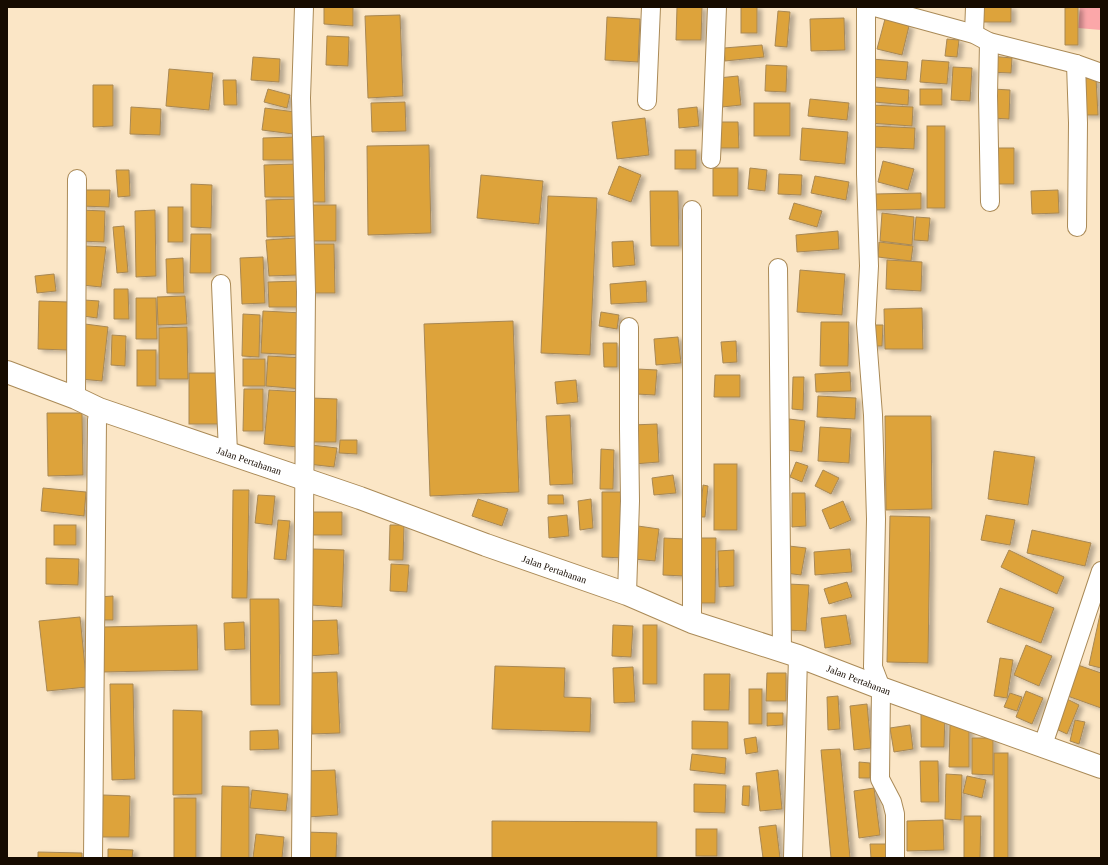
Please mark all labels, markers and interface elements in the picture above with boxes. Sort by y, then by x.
street label: Jalan Pertahanan [216,444,283,476]
street label: Jalan Pertahanan [521,553,588,585]
street label: Jalan Pertahanan [825,662,892,697]

